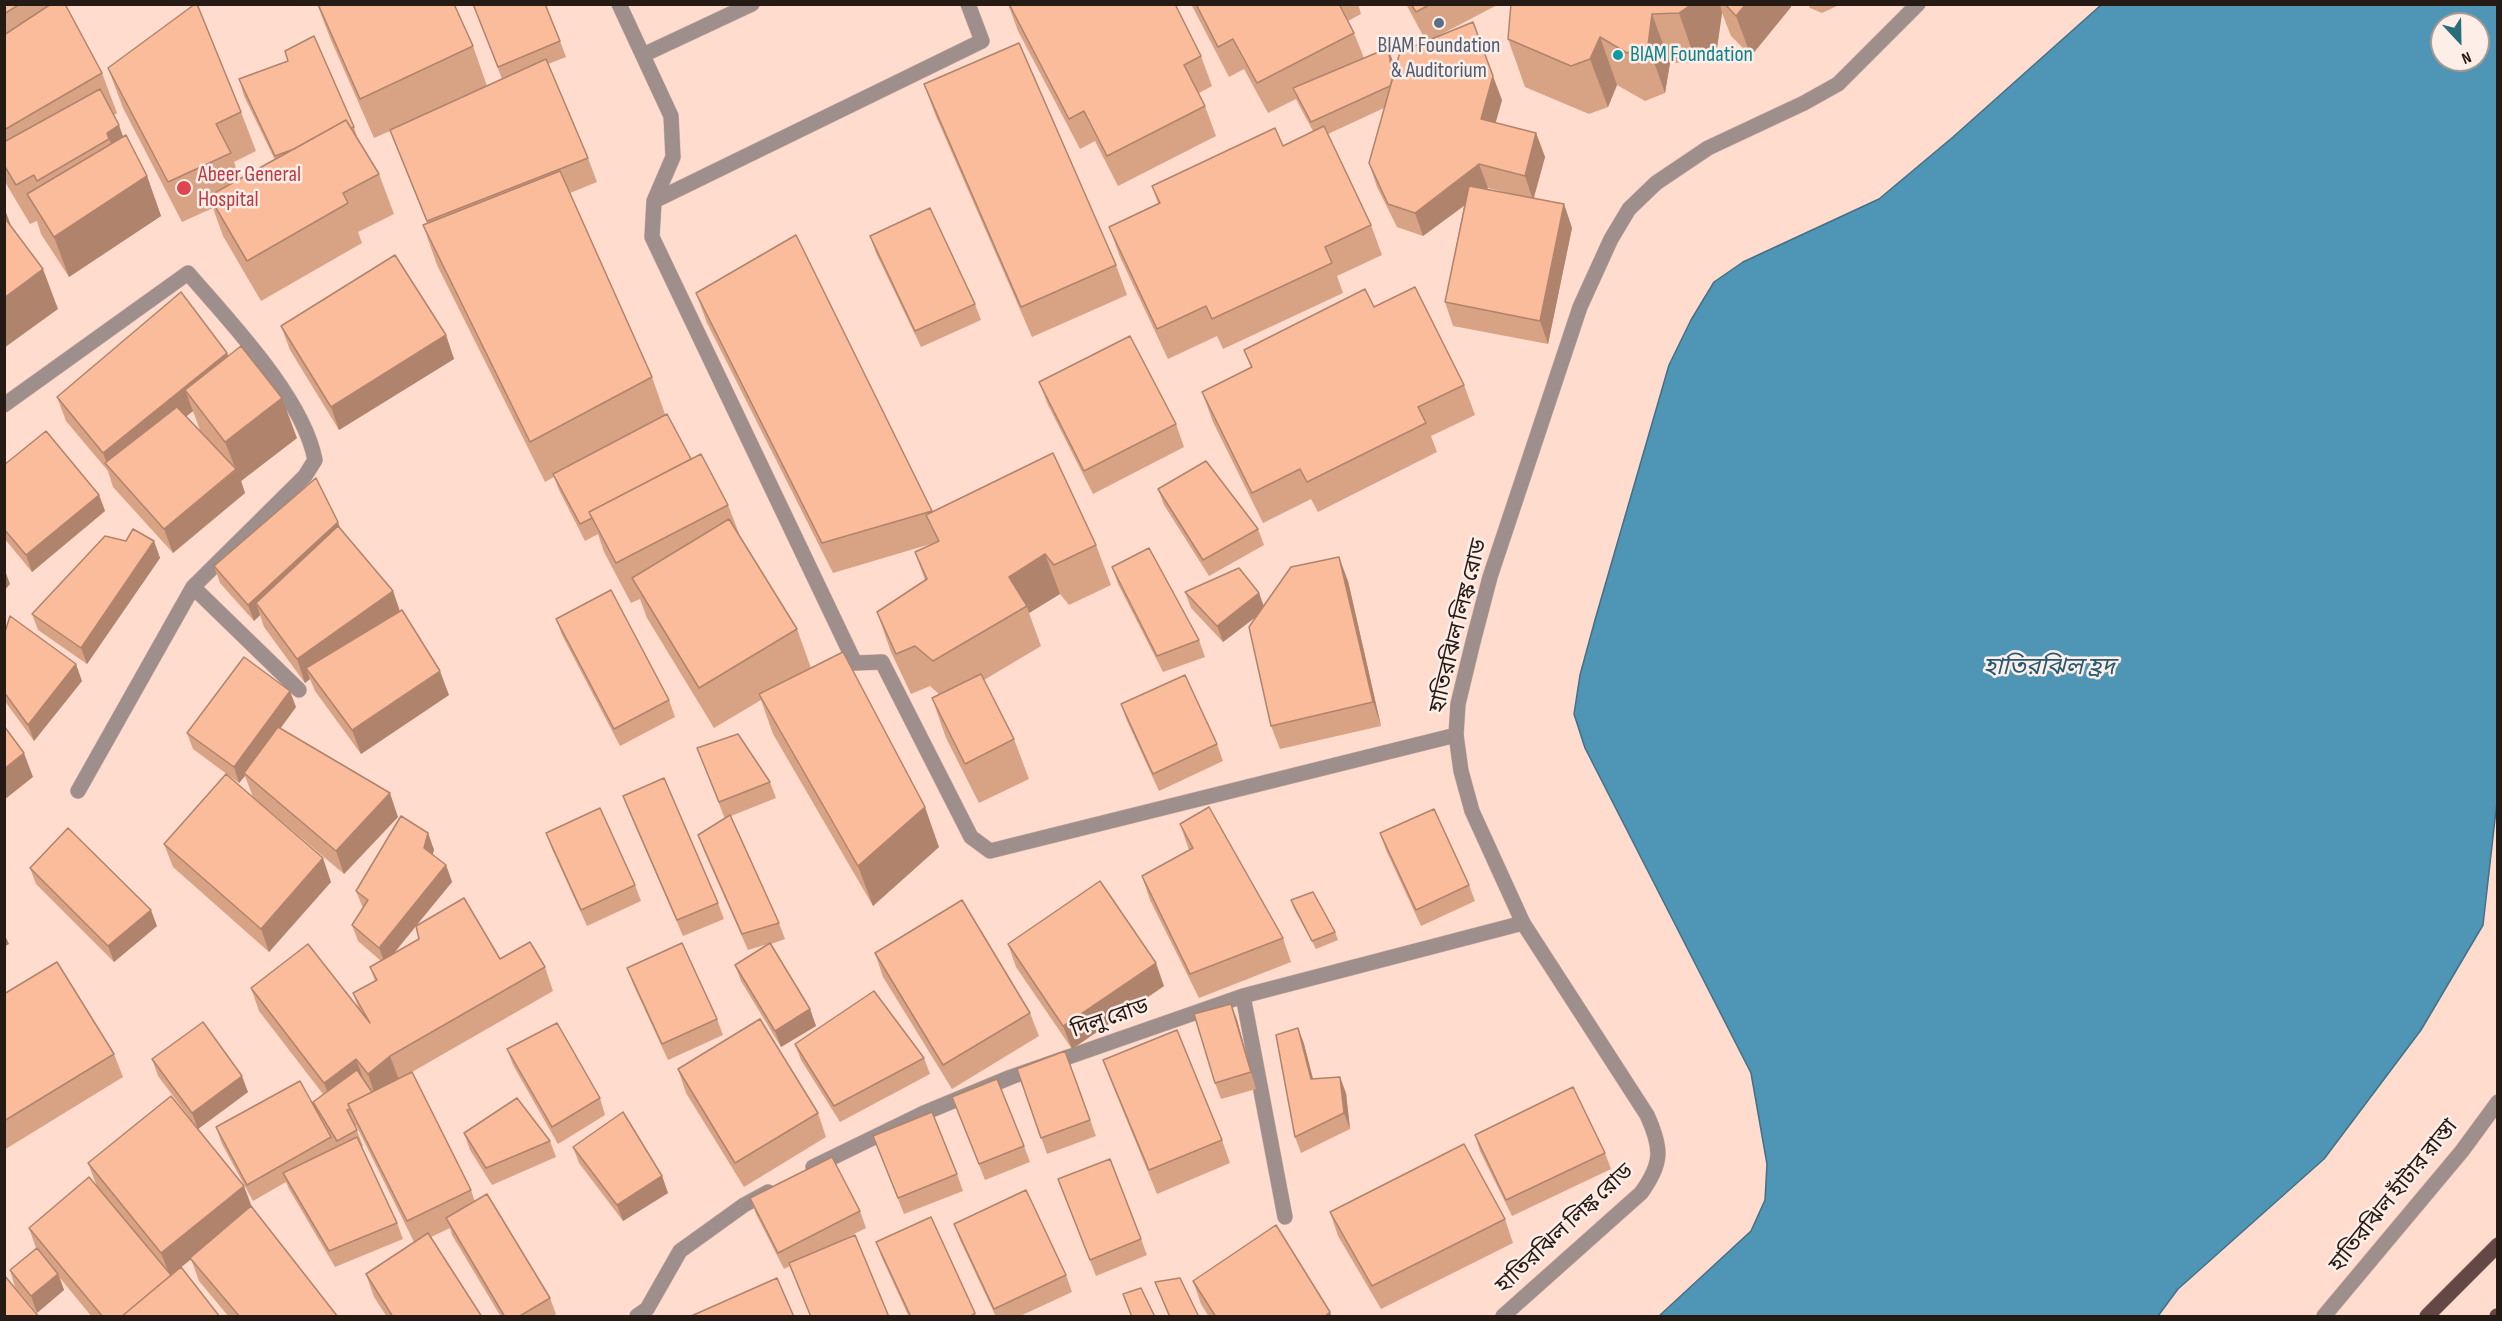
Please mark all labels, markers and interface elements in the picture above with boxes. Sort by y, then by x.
north arrow [2430,12,2490,72]
marker: BIAM Foundation & Auditorium [1432,16,1446,30]
place label: BIAM Foundation & Auditorium [1378,33,1500,84]
place label: BIAM Foundation [1630,42,1753,68]
text: N [2459,47,2474,68]
marker: BIAM Foundation [1611,48,1625,62]
place label: Abeer General Hospital [198,162,301,214]
marker: Abeer General Hospital [175,179,193,197]
street label: হাতিরঝিল লিঙ্ক রোড [1425,536,1493,716]
water label: হাতিরঝিল হ্রদ [1983,654,2115,682]
street label: দিলু রোড [1068,993,1152,1045]
street label: হাতিরঝিল হাঁটার রাস্তা [2324,1114,2464,1278]
street label: হাতিরঝিল লিঙ্ক রোড [1491,1159,1639,1299]

